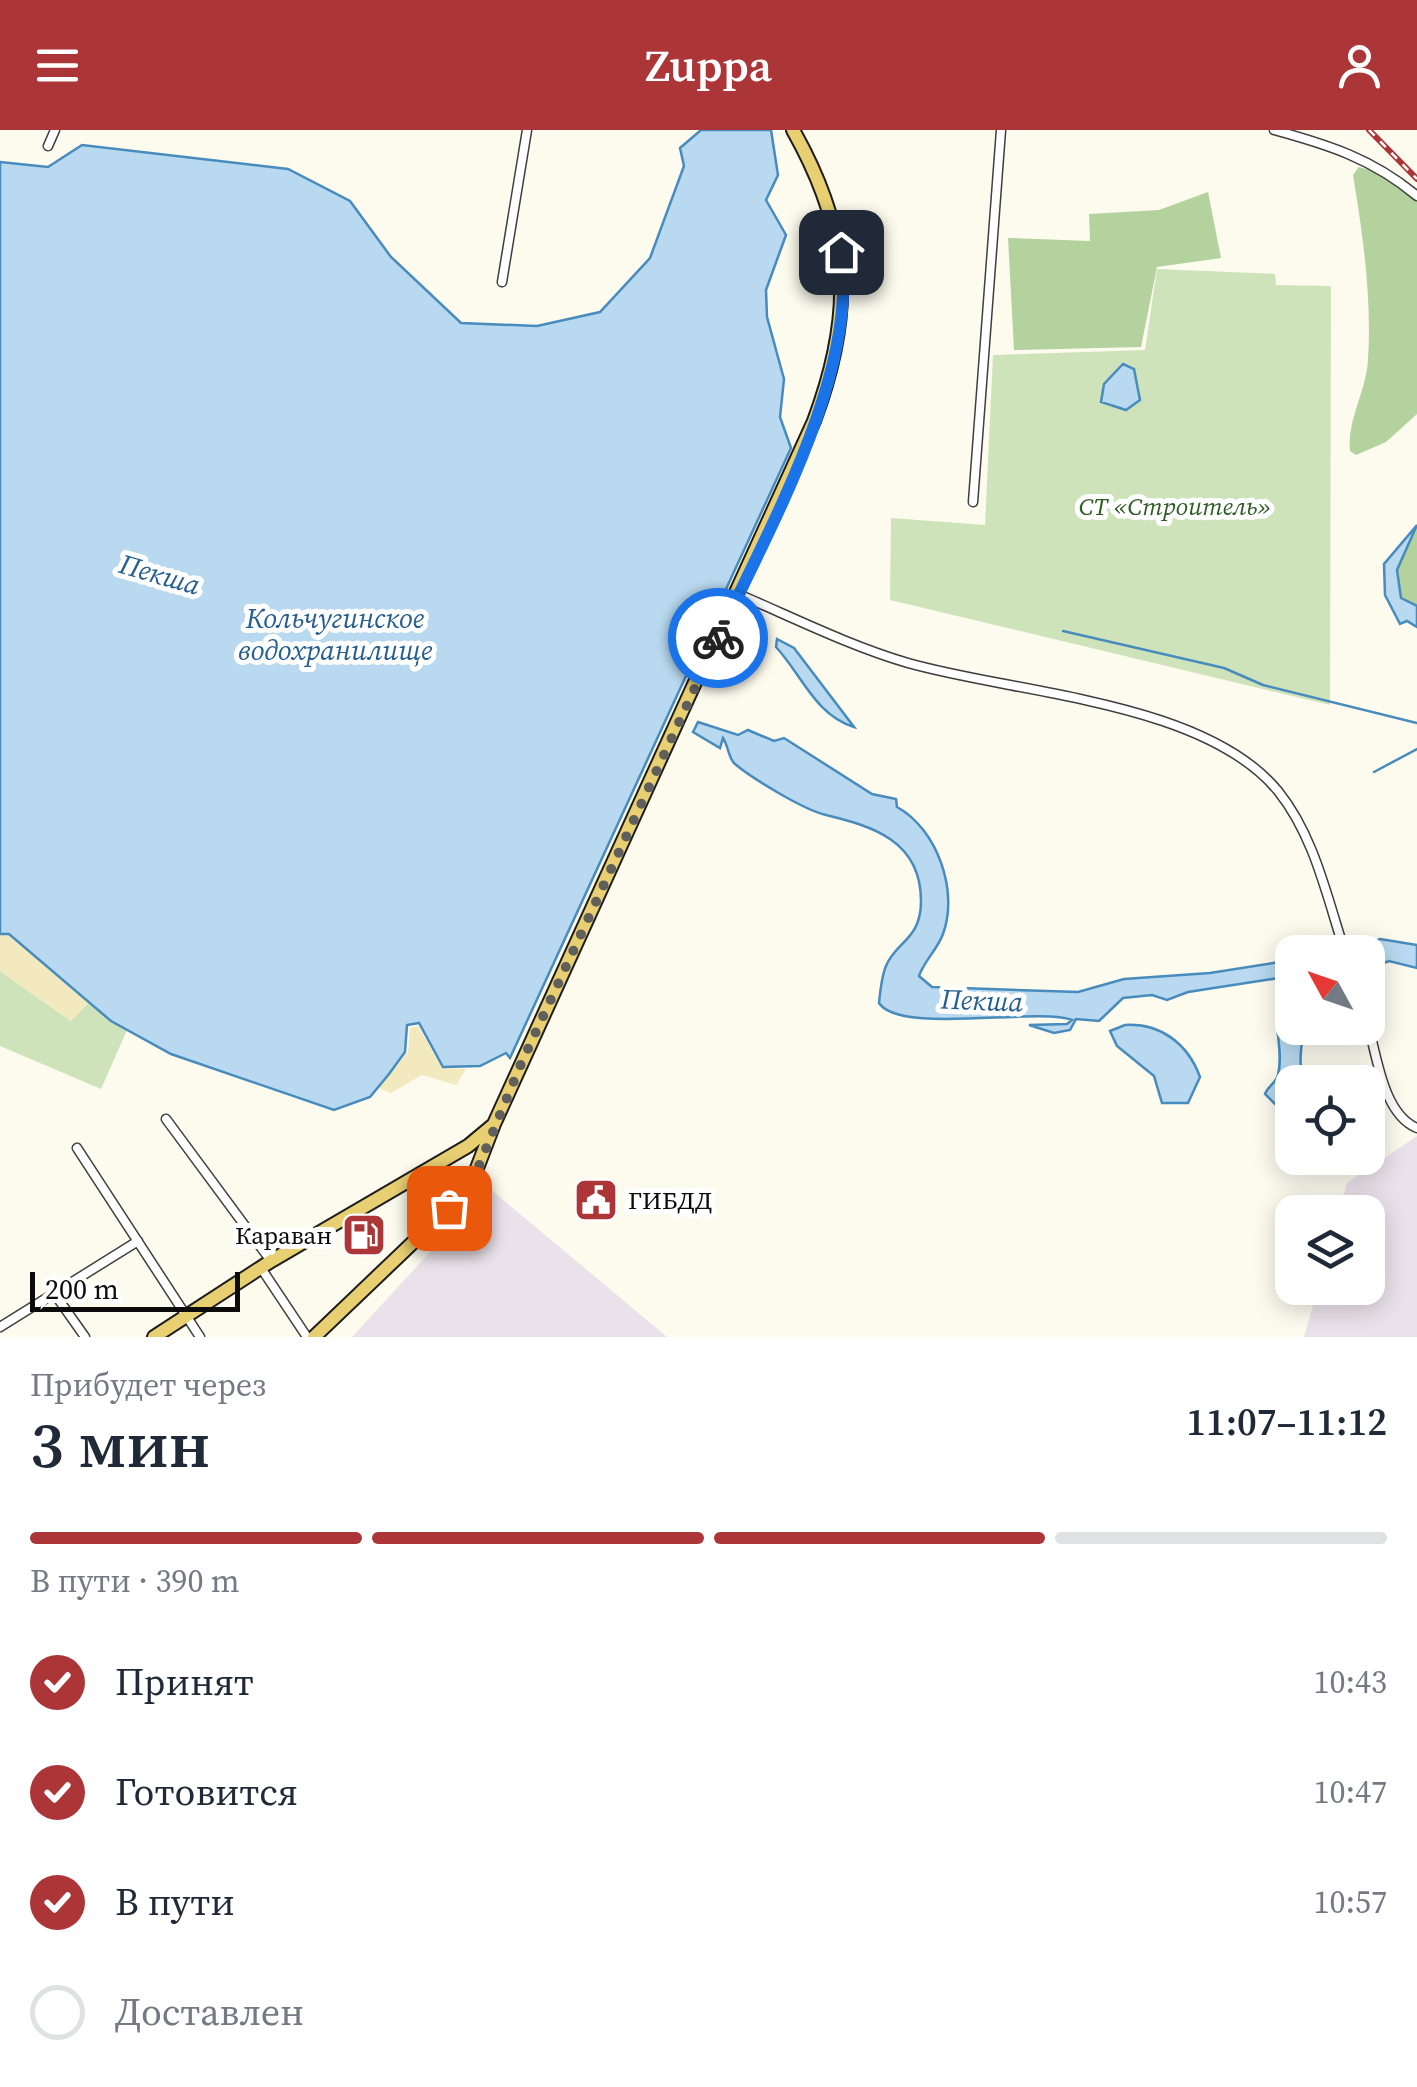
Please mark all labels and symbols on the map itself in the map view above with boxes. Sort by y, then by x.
pin [799,210,884,295]
park label: СТ «Строитель» [1079,489,1271,523]
water label: Пекша [114,544,205,604]
courier [668,588,768,688]
water label: Кольчугинское водохранилище [238,599,433,669]
north arrow [1275,935,1385,1045]
water label: Пекша [939,980,1024,1020]
pin [407,1166,492,1251]
public building icon: ГИБДД [573,1177,619,1223]
place label: ГИБДД [628,1183,712,1217]
fuel station icon: Караван [341,1212,387,1258]
place label: Караван [235,1218,332,1252]
scale bar [30,1267,240,1312]

